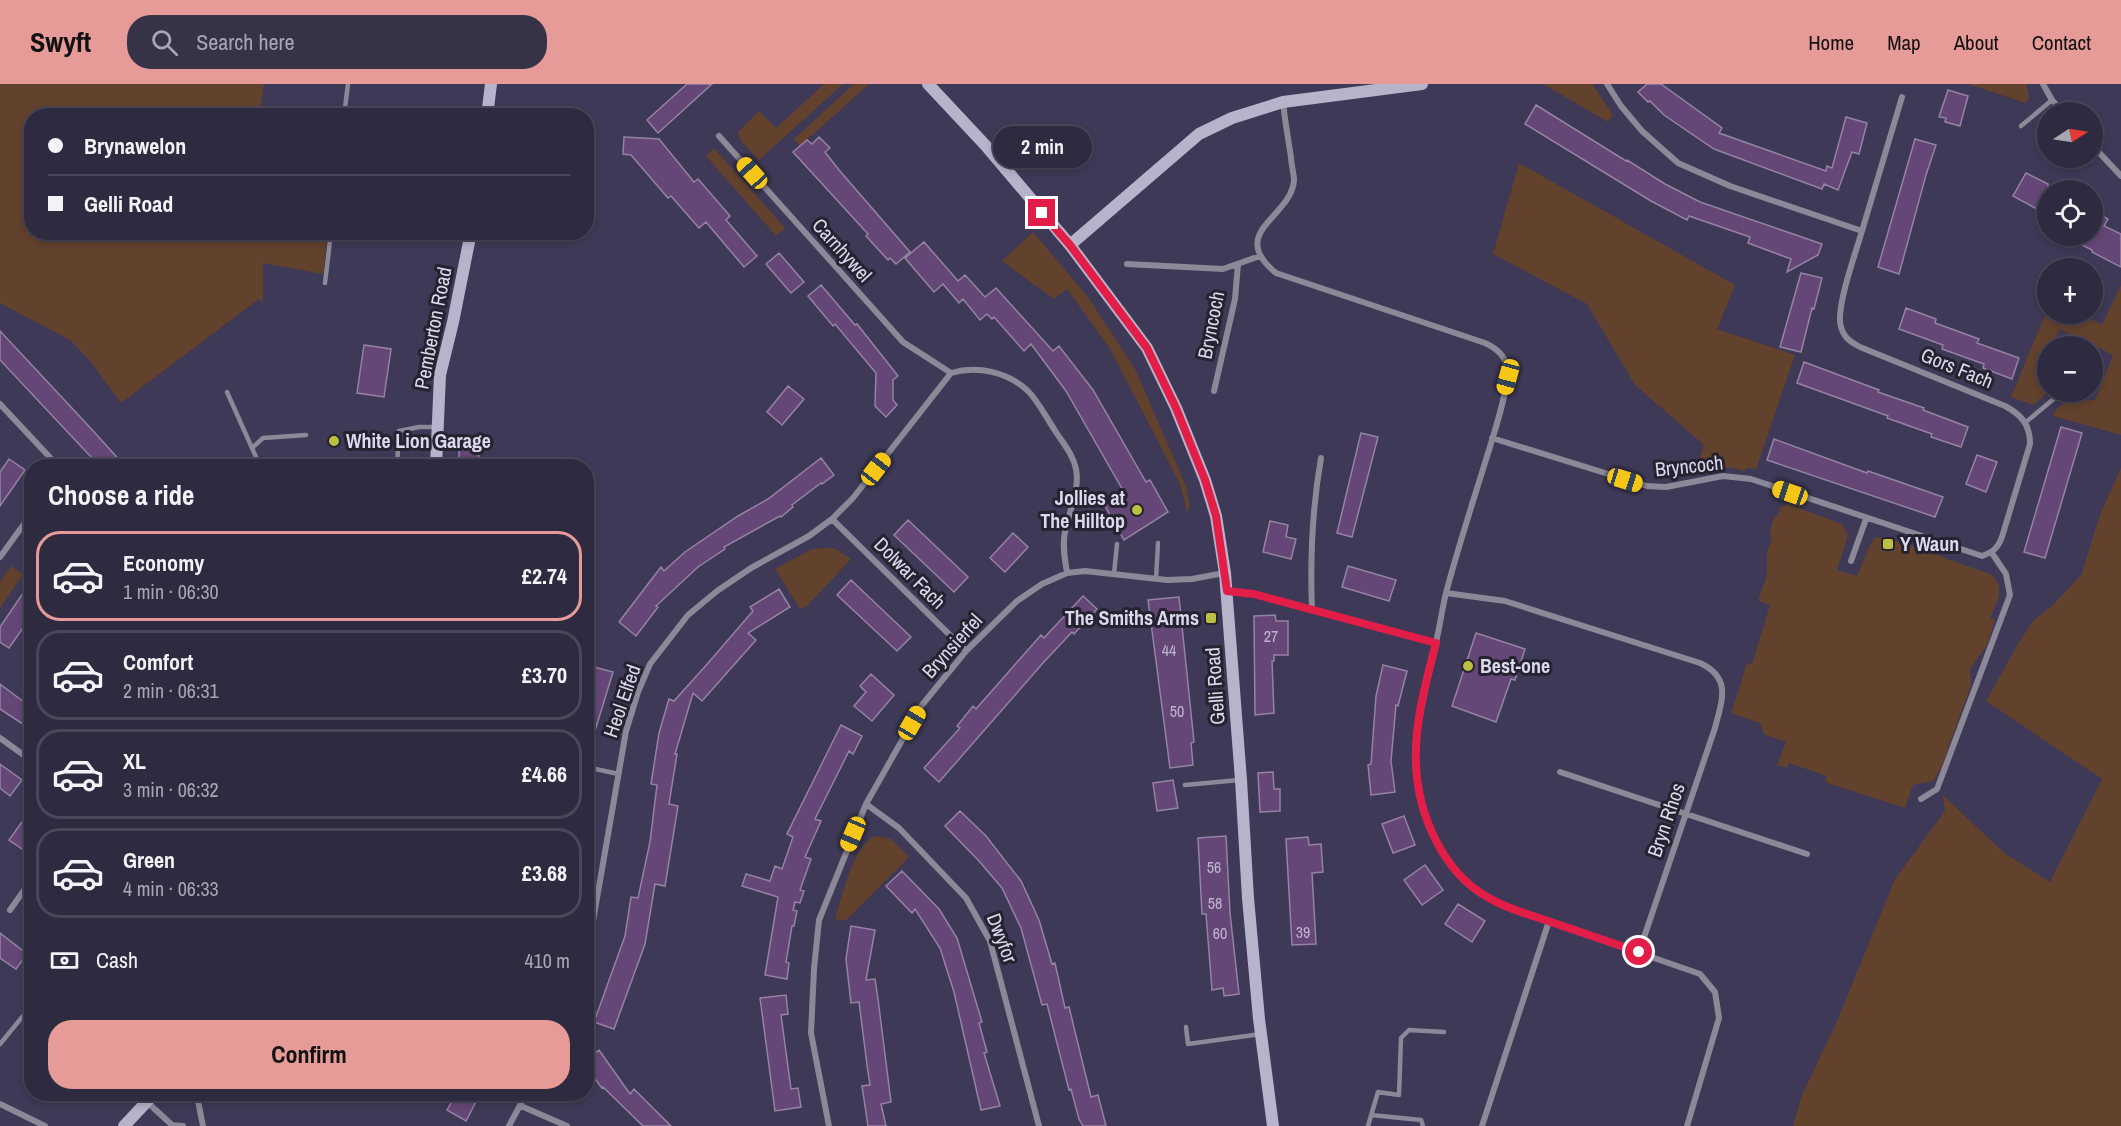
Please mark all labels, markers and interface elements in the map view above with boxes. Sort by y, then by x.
search box [127,15,547,69]
text: Swyft [30,23,91,61]
icon: search [148,26,181,59]
text: Search here [196,27,295,57]
text: Home [1808,28,1854,57]
text: Map [1887,28,1921,57]
text: About [1954,28,1999,57]
text: Contact [2032,28,2091,57]
north arrow [2037,102,2103,168]
map controls [2037,102,2103,402]
callout: 2 min [992,126,1092,168]
text: Brynawelon [84,131,186,161]
text: 2 min [1021,133,1064,160]
car [733,154,771,192]
button: locate [2037,180,2103,246]
text: Gelli Road [84,189,173,219]
route end [1028,199,1055,226]
street label: Carnhywel [806,212,878,287]
button: + [2037,258,2103,324]
street label: Pemberton Road [407,264,458,391]
street label: Bryncoch [1191,289,1230,361]
button: − [2037,336,2103,402]
street label: Gors Fach [1917,341,1997,394]
car [1495,357,1521,397]
place label: White Lion Garage [346,427,491,454]
marker: White Lion Garage [327,434,341,448]
car [858,449,894,489]
street label: Bryncoch [1654,449,1724,483]
car [1605,466,1645,494]
text: Choose a ride [48,477,194,513]
car [1770,479,1810,507]
place label: Jollies at The Hilltop [1040,484,1126,534]
marker: Jollies at The Hilltop [1130,503,1144,517]
place label: Y Waun [1900,530,1959,557]
street label: Dolwar Fach [869,531,952,614]
marker: Y Waun [1881,537,1895,551]
text: Economy [123,548,204,578]
icon: car [51,549,105,603]
text: £2.74 [522,561,567,591]
text: 1 min · 06:30 [123,578,219,605]
place label: The Smiths Arms [1065,604,1199,631]
street label: Brynsierfel [915,608,988,684]
marker: The Smiths Arms [1204,611,1218,625]
house number: 27 [1264,625,1278,647]
house number: 44 [1162,639,1176,661]
street label: Gelli Road [1198,646,1231,726]
text: Comfort [123,647,193,677]
icon: car [51,648,105,702]
place label: Best-one [1480,652,1550,679]
marker: Best-one [1461,659,1475,673]
text: £3.70 [522,660,567,690]
street label: Heol Elfed [596,661,647,741]
text: 2 min · 06:31 [123,677,219,704]
house number: 50 [1170,700,1184,722]
car [895,703,929,743]
text: XL [123,746,146,776]
icon: car [51,747,105,801]
text: £4.66 [522,759,567,789]
text: 3 min · 06:32 [123,776,219,803]
street label: Bryn Rhos [1640,779,1691,860]
car [838,814,868,854]
text: Green [123,845,175,875]
icon: car [51,846,105,900]
house number: 56 [1207,856,1221,878]
text: £3.68 [522,858,567,888]
text: 4 min · 06:33 [123,875,219,902]
house number: 58 [1208,892,1222,914]
street label: Dwyfor [981,909,1024,967]
house number: 39 [1296,921,1310,943]
house number: 60 [1213,922,1227,944]
route start [1625,938,1652,965]
icon: cash [48,944,81,977]
text: Cash [96,945,138,975]
text: 410 m [524,947,570,974]
button: Confirm [48,1020,570,1089]

